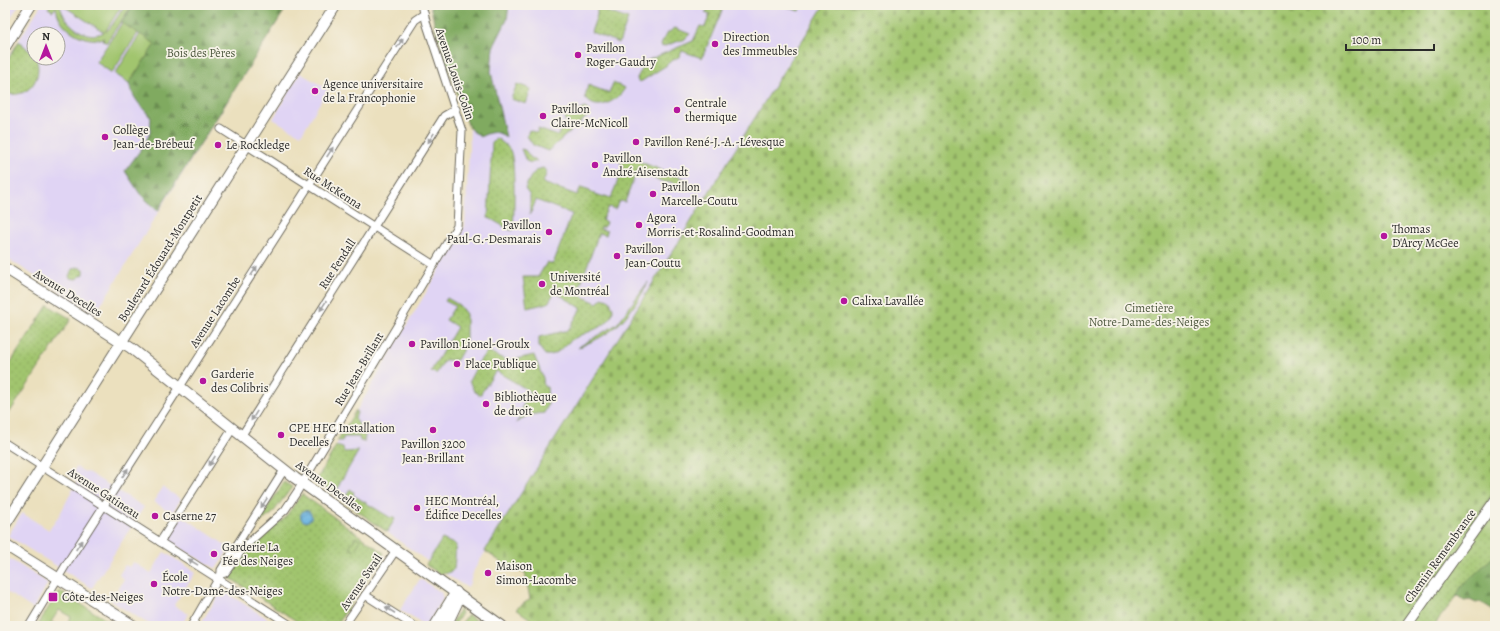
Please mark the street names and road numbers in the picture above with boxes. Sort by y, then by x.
street label: Avenue Louis-Colin [432,25,478,122]
street label: Rue McKenna [300,163,366,213]
street label: Boulevard Édouard-Montpetit [114,191,206,325]
street label: Rue Fendall [315,236,359,292]
street label: Avenue Decelles [30,265,106,321]
street label: Avenue Lacombe [185,273,244,352]
street label: Rue Jean-Brillant [331,329,387,409]
street label: Avenue Decelles [292,456,366,516]
street label: Avenue Gatineau [64,463,144,523]
street label: Chemin Remembrance [1401,506,1479,606]
street label: Avenue Swail [336,551,386,614]

